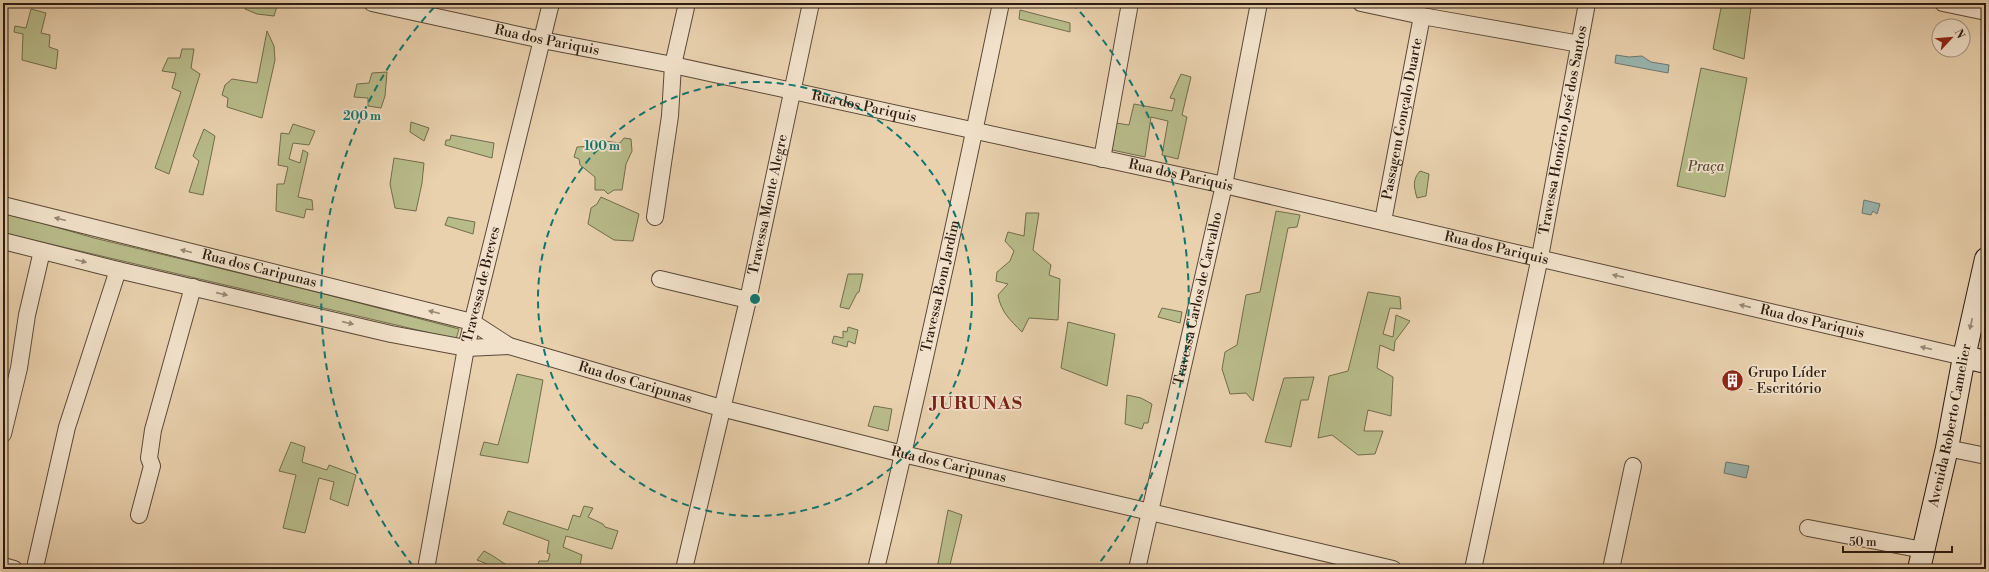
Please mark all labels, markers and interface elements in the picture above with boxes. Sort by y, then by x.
north arrow [1931,18,1971,58]
street label: Rua dos Pariquis [493,21,601,60]
street label: Travessa Honório José dos Santos [1535,24,1592,236]
text: N [1951,27,1967,41]
street label: Passagem Gonçalo Duarte [1378,36,1427,201]
street label: Rua dos Pariquis [810,86,918,127]
text: 200 m [343,109,381,124]
street label: Travessa Monte Alegre [745,133,792,277]
text: 100 m [584,139,620,154]
street label: Rua dos Pariquis [1127,155,1235,196]
park label: Praça [1687,158,1725,176]
street label: Travessa Carlos de Carvalho [1170,210,1227,387]
one-way arrow [53,216,66,222]
street label: Travessa Bom Jardim [917,218,964,354]
street label: Travessa de Breves [459,225,505,344]
street label: Rua dos Pariquis [1442,227,1551,269]
street label: Rua dos Caripunas [200,246,319,292]
one-way arrow [179,247,192,253]
one-way arrow [76,258,88,264]
one-way arrow [1612,272,1624,278]
one-way arrow [215,291,228,297]
centre of rings [748,292,762,306]
street label: Rua dos Pariquis [1758,301,1866,343]
one-way arrow [1739,302,1751,308]
one-way arrow [428,309,440,315]
one-way arrow [1968,318,1974,330]
one-way arrow [342,321,354,327]
street label: Avenida Roberto Camelier [1924,342,1976,510]
one-way arrow [1920,345,1932,351]
street label: Rua dos Caripunas [576,358,694,408]
place label: Grupo Líder - Escritório [1748,364,1827,398]
building icon: Grupo Líder - Escritório [1719,368,1745,394]
district label: JURUNAS [928,392,1023,415]
street label: Rua dos Caripunas [889,442,1008,487]
scale bar [1843,528,1952,554]
text: 50 m [1849,535,1877,550]

